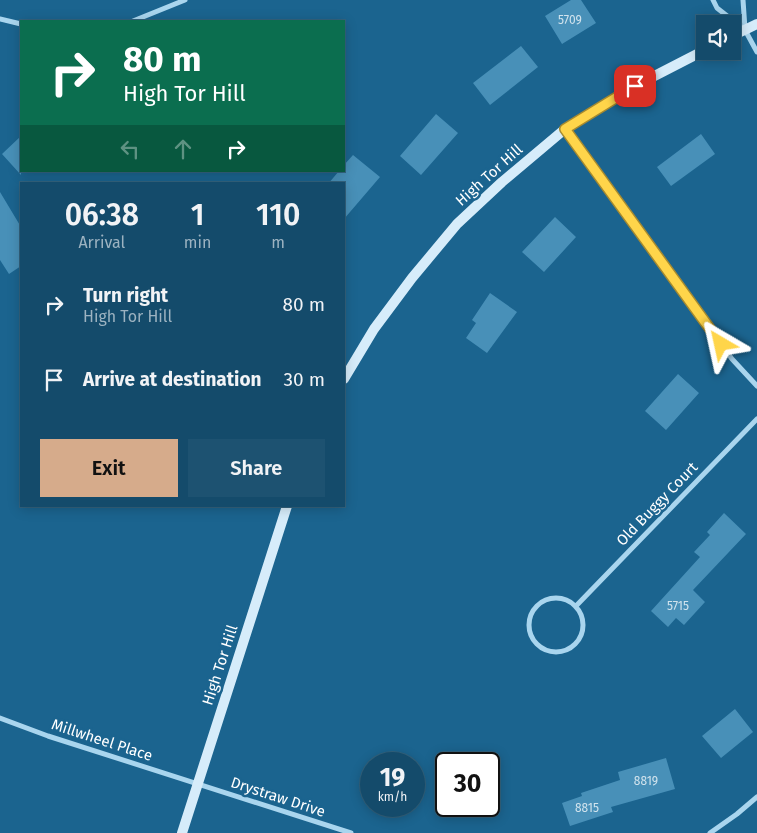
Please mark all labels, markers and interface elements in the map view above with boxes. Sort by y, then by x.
house number: 5709 [558,13,582,27]
map controls [696,15,741,60]
button: sound [696,15,741,60]
text: 80 m [123,38,202,80]
icon: right [40,40,105,105]
pin [614,65,656,107]
icon: arrive [621,72,649,100]
text: High Tor Hill [123,80,246,107]
icon: left [116,135,144,163]
icon: ahead [169,135,197,163]
icon: right [222,135,250,163]
street label: High Tor Hill [452,140,527,210]
text: 06:38 [65,197,139,233]
text: 1 [191,197,204,233]
text: 110 [256,197,300,233]
text: Arrival [78,233,125,252]
text: min [184,233,211,252]
text: m [271,233,285,252]
text: Turn right [83,284,168,307]
icon: right [40,291,68,319]
text: 80 m [283,293,325,316]
text: High Tor Hill [83,307,172,326]
position arrow [694,317,746,369]
icon: arrive [40,366,68,394]
text: Arrive at destination [83,368,262,391]
text: 30 m [284,368,325,391]
button: Exit [40,439,178,497]
button: Share [188,439,325,497]
street label: Old Buggy Court [613,458,702,550]
house number: 5715 [667,599,689,613]
street label: High Tor Hill [199,622,242,708]
street label: Millwheel Place [49,715,155,765]
speed limit sign: 30 [435,752,500,817]
text: 19 [380,763,405,793]
street label: Drystraw Drive [228,773,328,821]
house number: 8819 [634,774,658,788]
text: km/h [378,790,407,804]
house number: 8815 [575,801,599,815]

